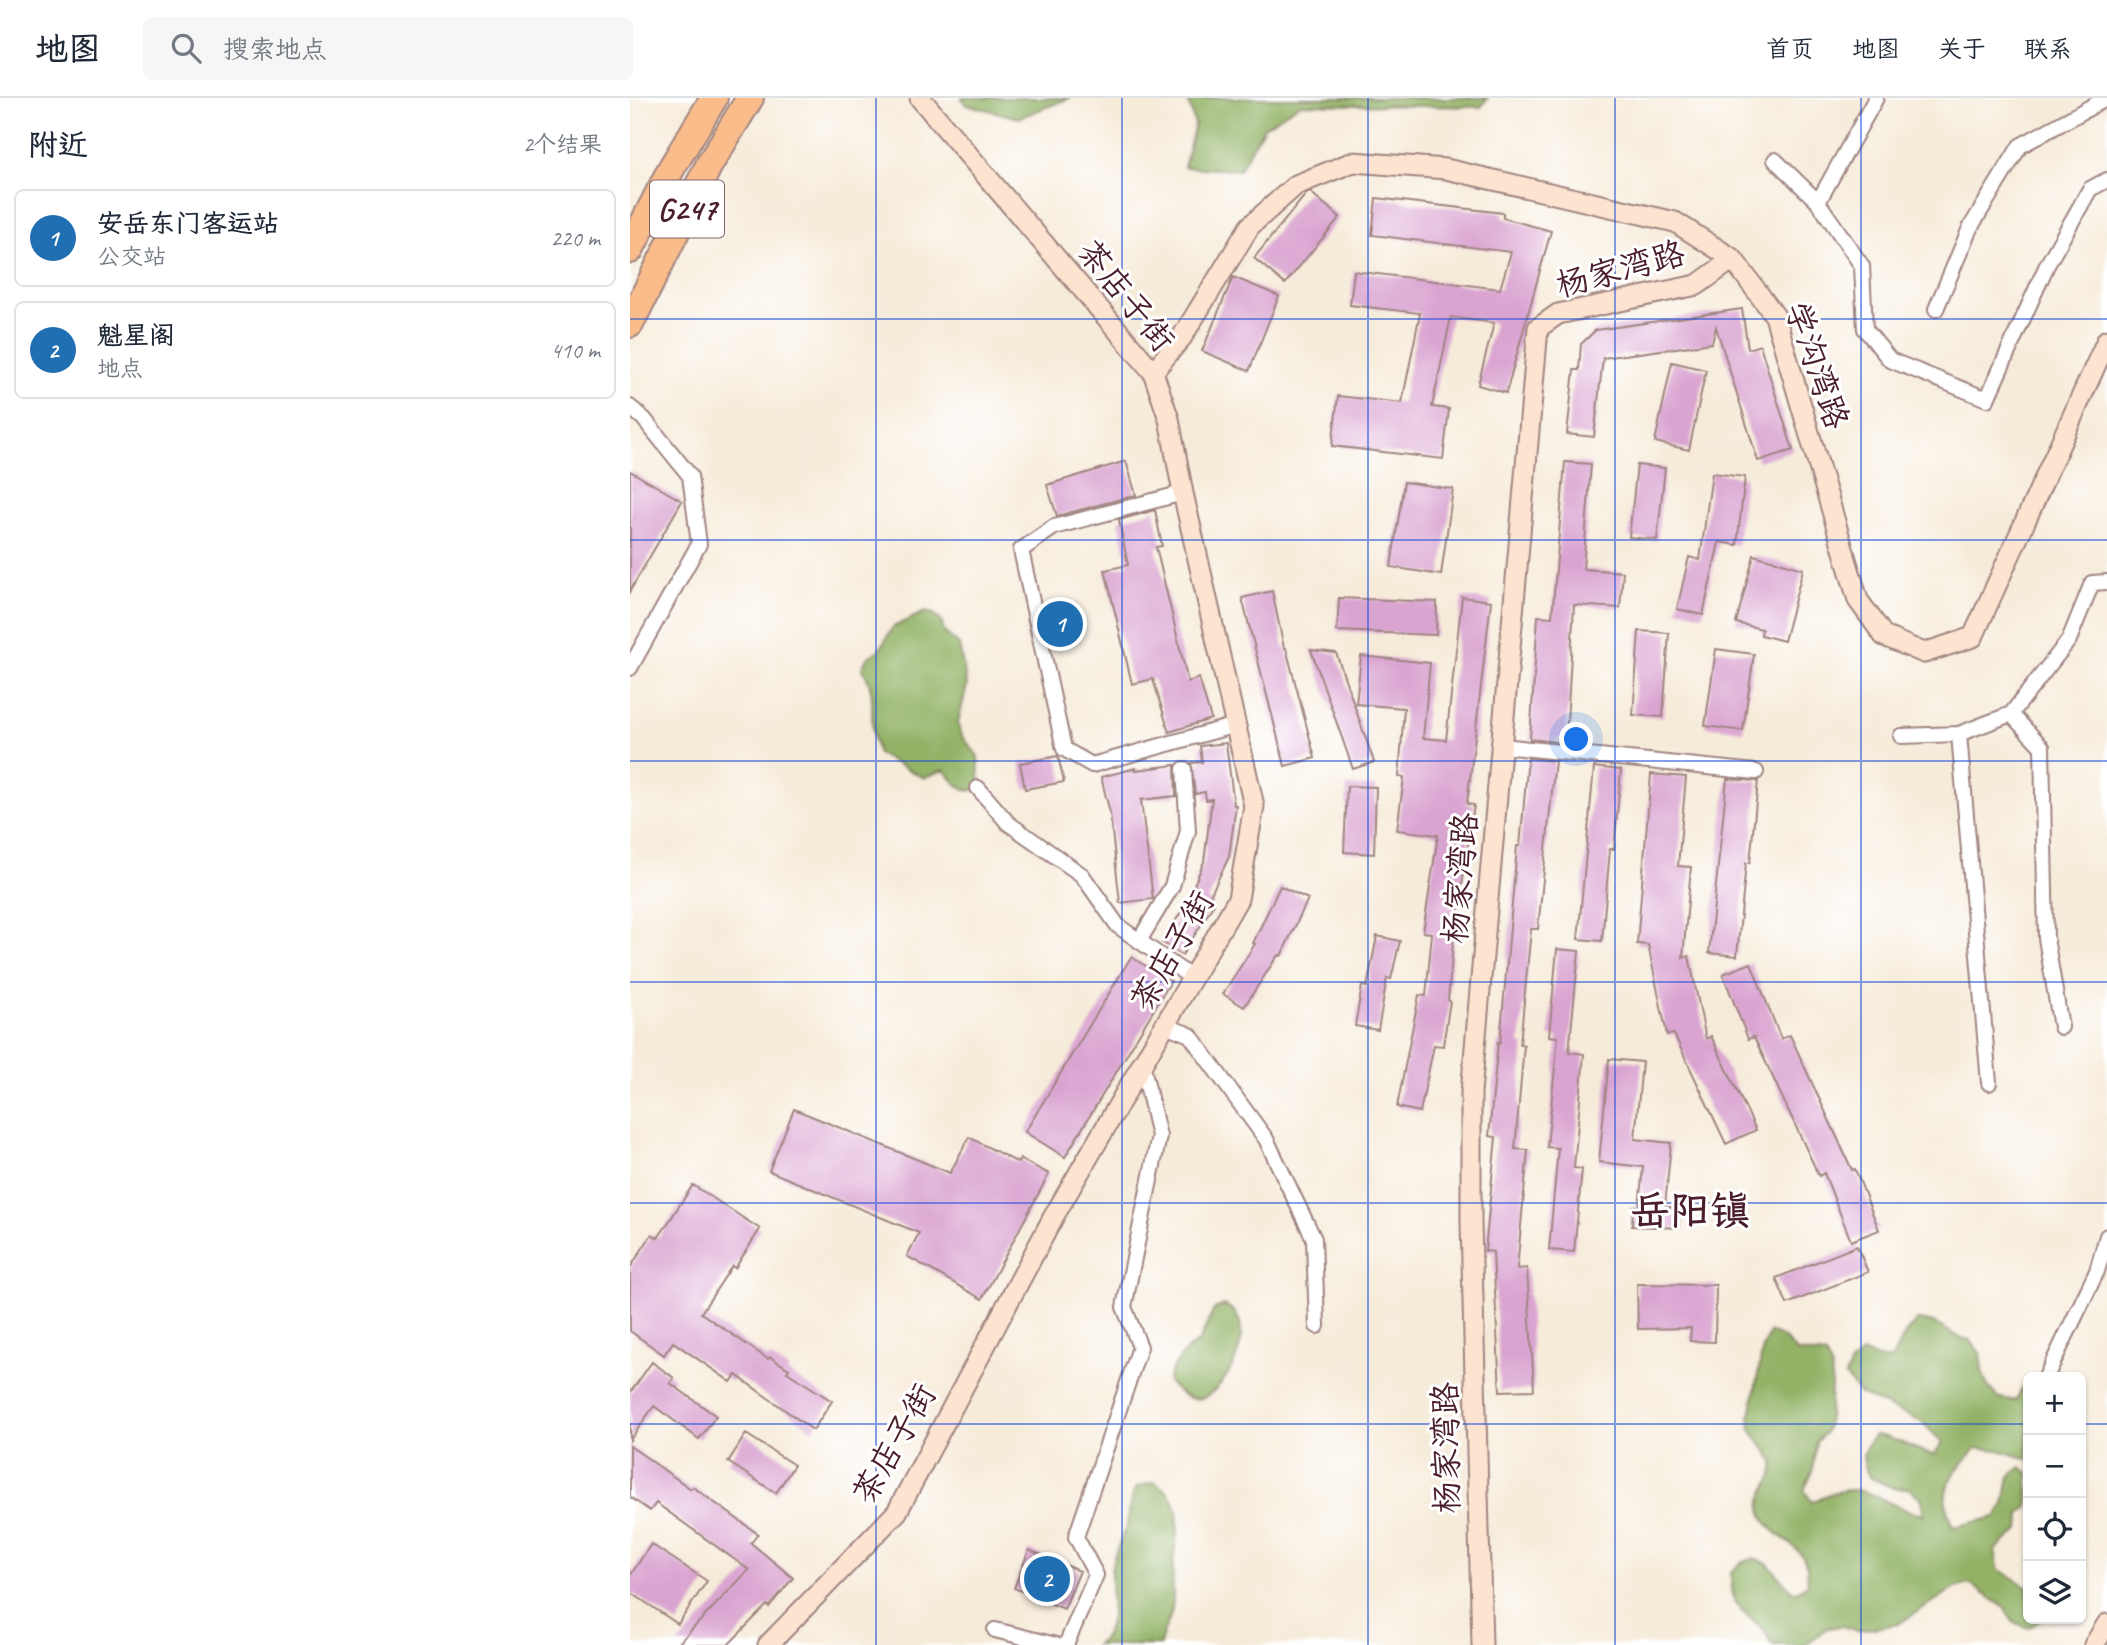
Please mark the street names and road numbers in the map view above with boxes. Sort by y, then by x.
road number: G247 [650,180,724,238]
street label: 茶店子街 [1068,231,1184,360]
street label: 杨家湾路 [1551,232,1689,306]
street label: 学沟湾路 [1776,296,1858,435]
street label: 杨家湾路 [1433,811,1487,946]
street label: 茶店子街 [1121,883,1223,1018]
street label: 茶店子街 [843,1376,945,1511]
street label: 杨家湾路 [1424,1382,1468,1514]

